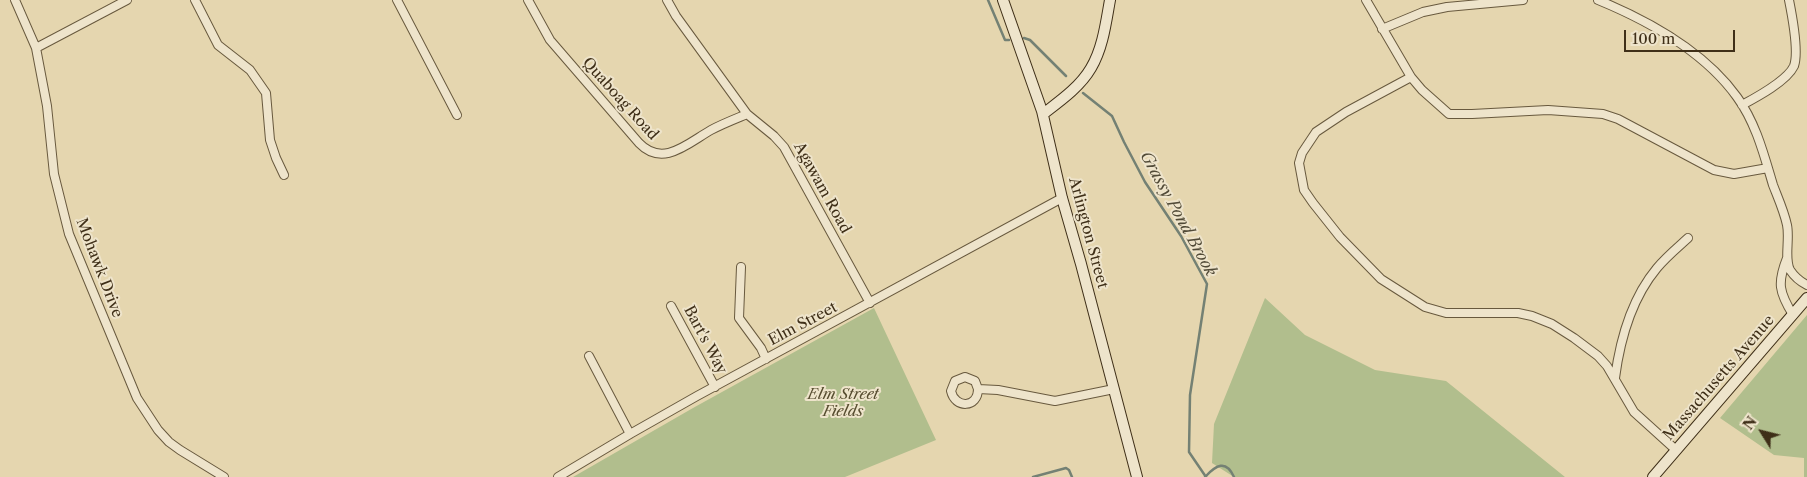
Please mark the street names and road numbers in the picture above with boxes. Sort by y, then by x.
street label: Quaboag Road [578,54,662,144]
street label: Agawam Road [790,139,854,237]
street label: Arlington Street [1065,176,1111,290]
street label: Mohawk Drive [72,216,126,320]
street label: Elm Street [766,298,840,350]
street label: Bart's Way [680,303,730,377]
street label: Massachusetts Avenue [1660,312,1778,444]

